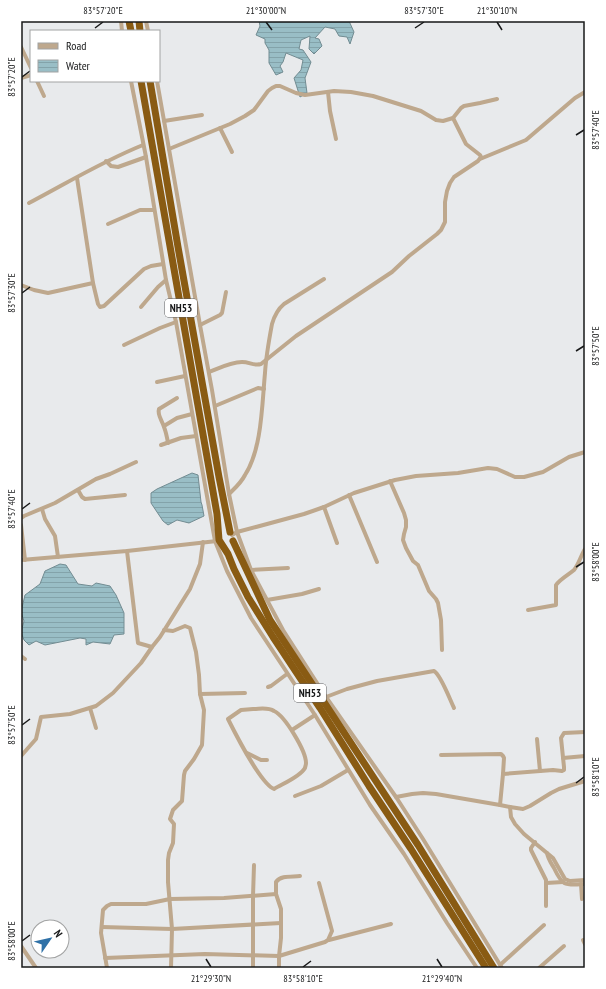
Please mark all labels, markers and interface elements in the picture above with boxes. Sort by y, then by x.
text: 83°57'20"E [83,4,123,17]
text: 21°30'00"N [246,4,286,17]
text: 83°57'30"E [404,4,444,17]
text: 21°30'10"N [477,4,517,17]
legend [30,30,160,82]
text: Road [66,38,86,53]
text: 83°57'20"E [5,57,18,97]
text: Water [66,58,91,73]
text: 83°57'40"E [589,110,602,150]
text: 83°57'30"E [5,273,18,313]
road number: NH53 [165,299,197,317]
text: 83°57'50"E [589,326,602,366]
text: 83°57'40"E [5,489,18,529]
text: 83°58'00"E [589,542,602,582]
road number: NH53 [294,684,326,702]
text: 83°57'50"E [5,705,18,745]
text: 83°58'10"E [589,757,602,797]
north arrow [30,919,70,959]
text: 83°58'00"E [5,921,18,961]
text: N [51,927,66,940]
text: 21°29'30"N [191,972,231,985]
text: 83°58'10"E [283,972,323,985]
text: 21°29'40"N [422,972,462,985]

